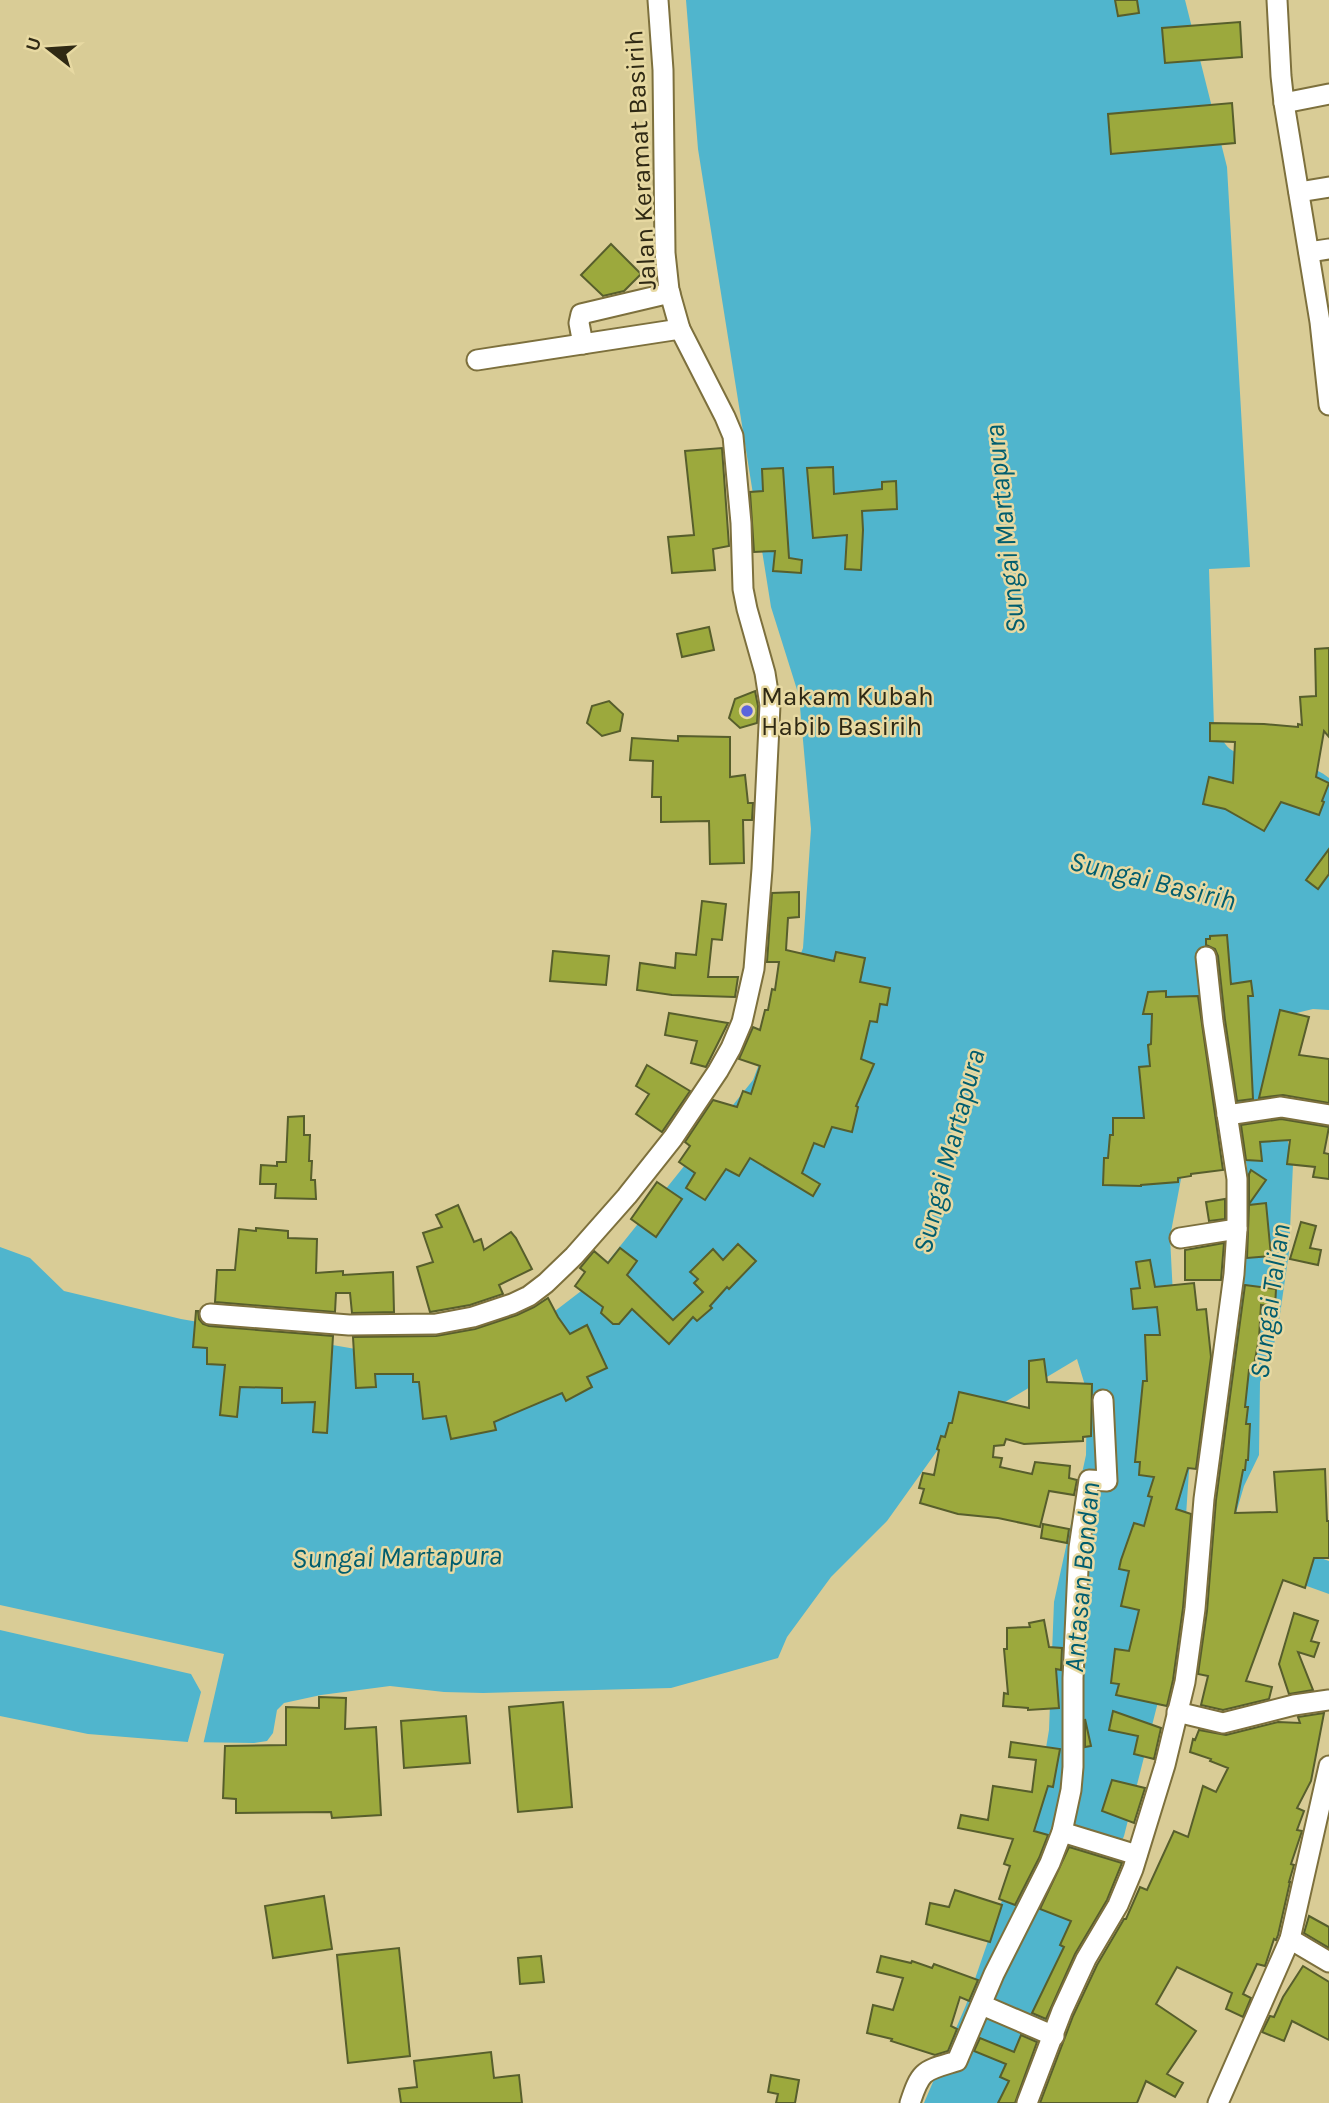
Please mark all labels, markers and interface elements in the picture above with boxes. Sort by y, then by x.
north arrow [14,14,84,84]
street label: Jalan Keramat Basirih [618,29,663,291]
text: U [21,35,46,54]
water label: Sungai Martapura [977,423,1032,635]
place label: Makam Kubah Habib Basirih [761,681,934,742]
marker: Makam Kubah Habib Basirih [739,703,755,719]
water label: Sungai Basirih [1066,844,1240,917]
water label: Sungai Martapura [905,1045,992,1257]
water label: Sungai Talian [1242,1222,1297,1381]
water label: Antasan Bondan [1057,1481,1106,1673]
water label: Sungai Martapura [292,1538,502,1575]

